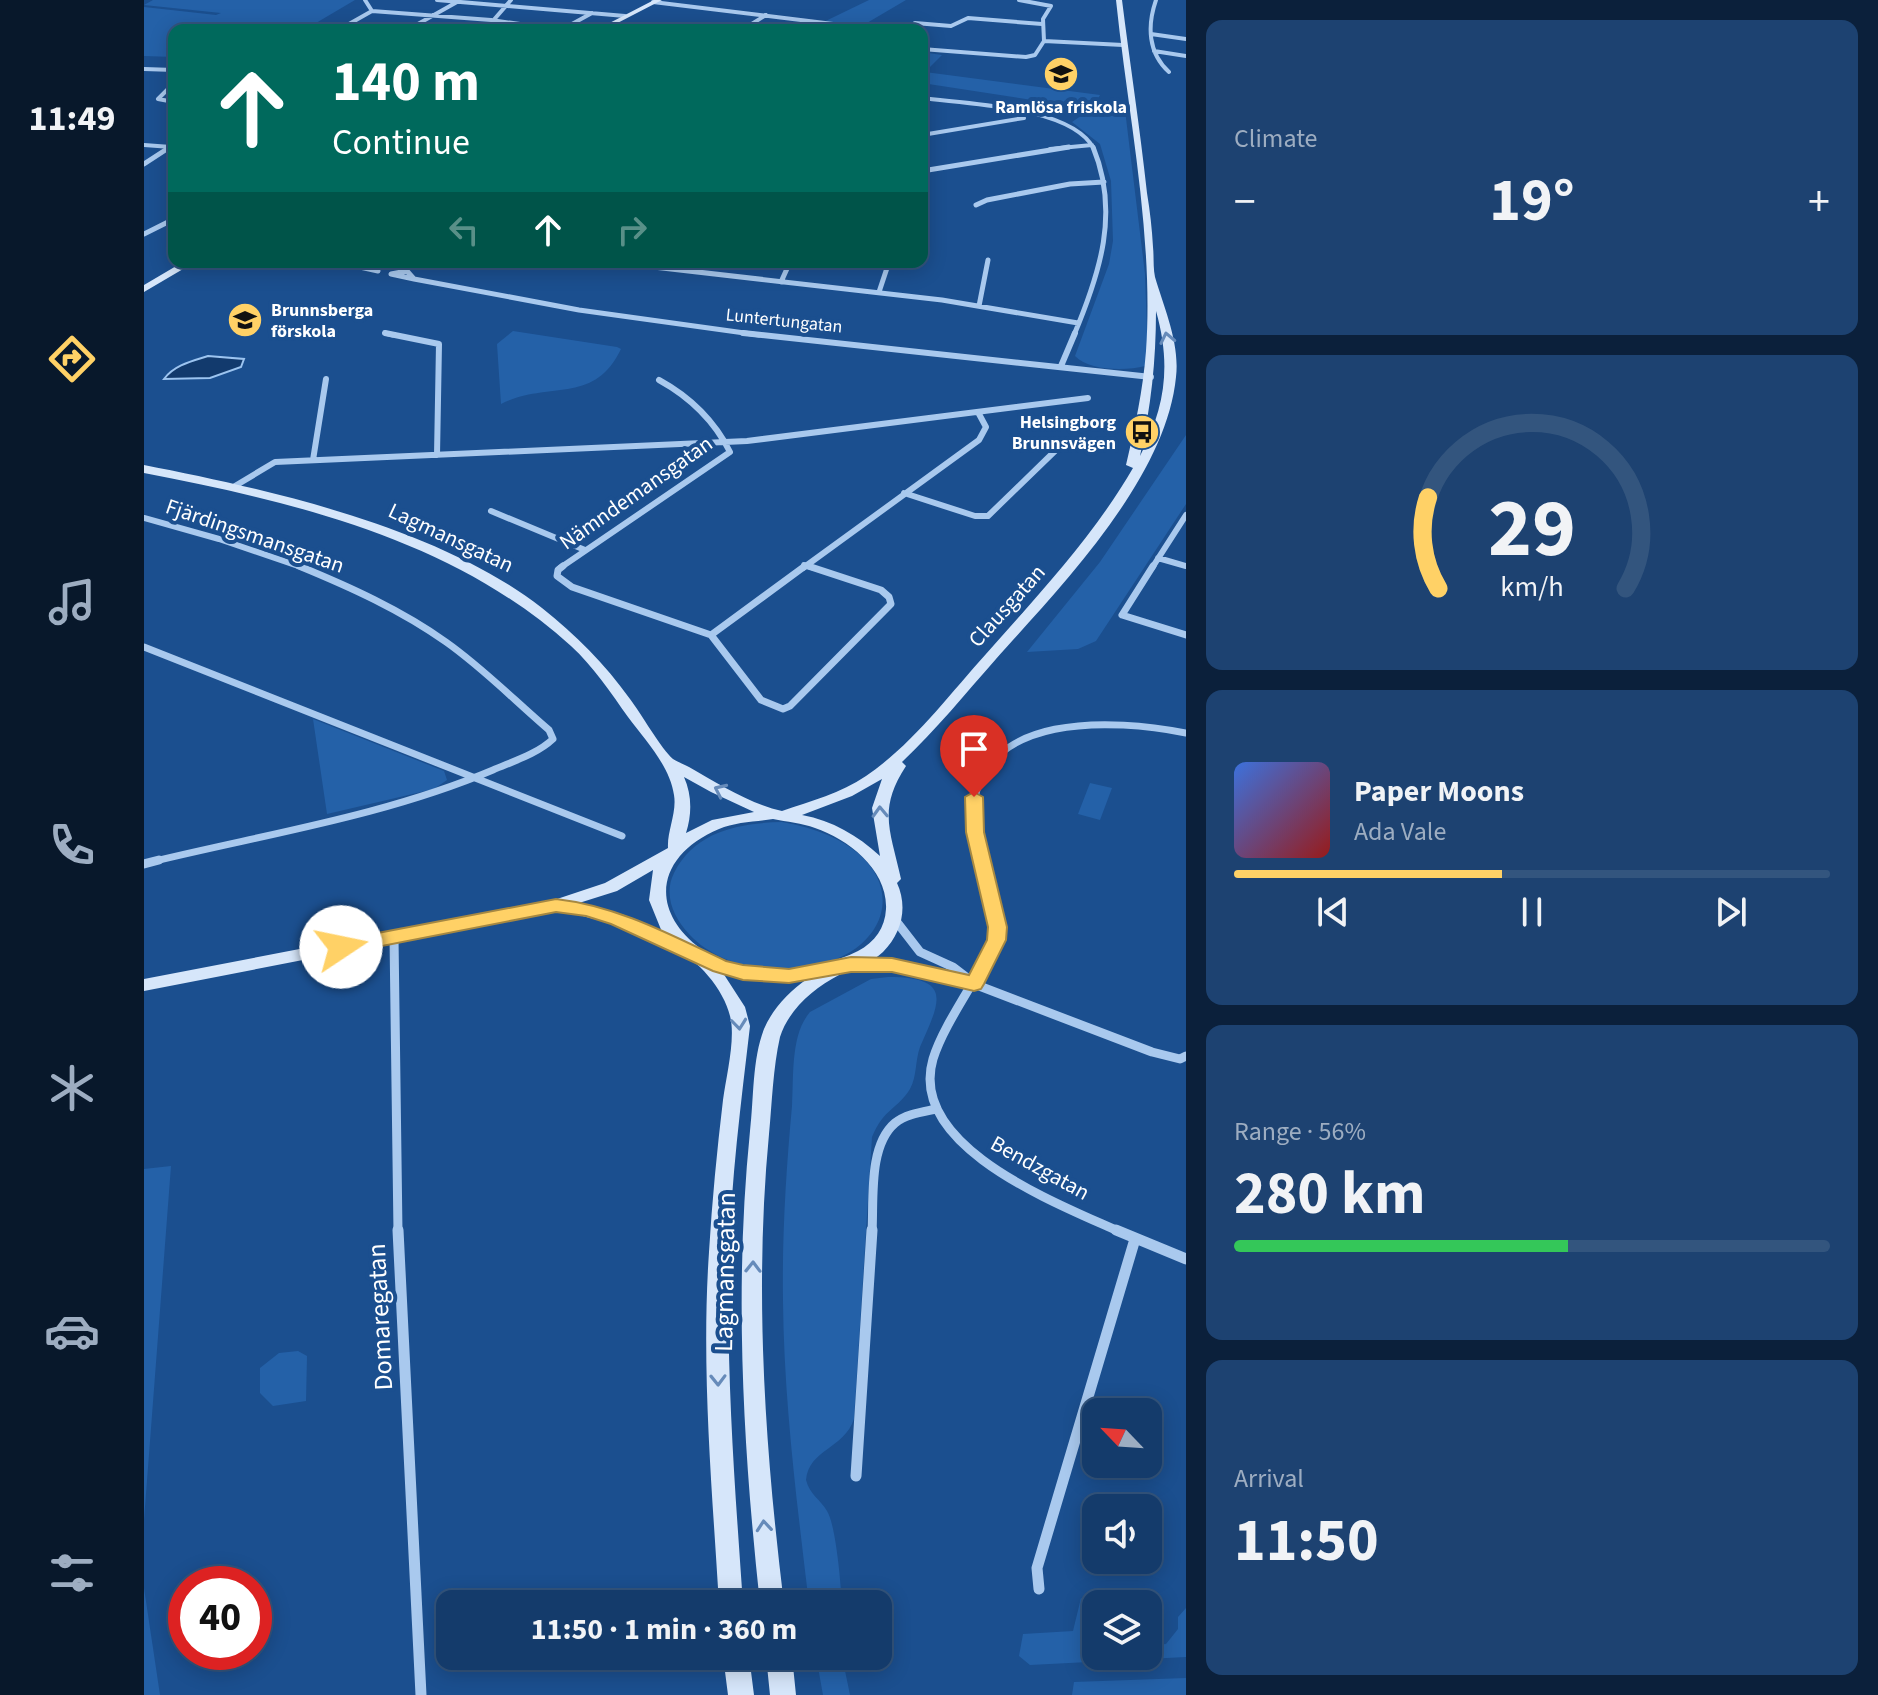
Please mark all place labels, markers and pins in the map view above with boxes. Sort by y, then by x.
school or university icon: Ramlösa friskola [1042,55,1080,93]
place label: Ramlösa friskola [995,95,1127,120]
place label: Brunnsberga förskola [271,298,373,344]
school or university icon: Brunnsberga förskola [226,301,264,339]
place label: Helsingborg Brunnsvägen [1012,410,1116,456]
bus stop icon: Helsingborg Brunnsvägen [1123,413,1161,451]
pin [940,715,1008,797]

